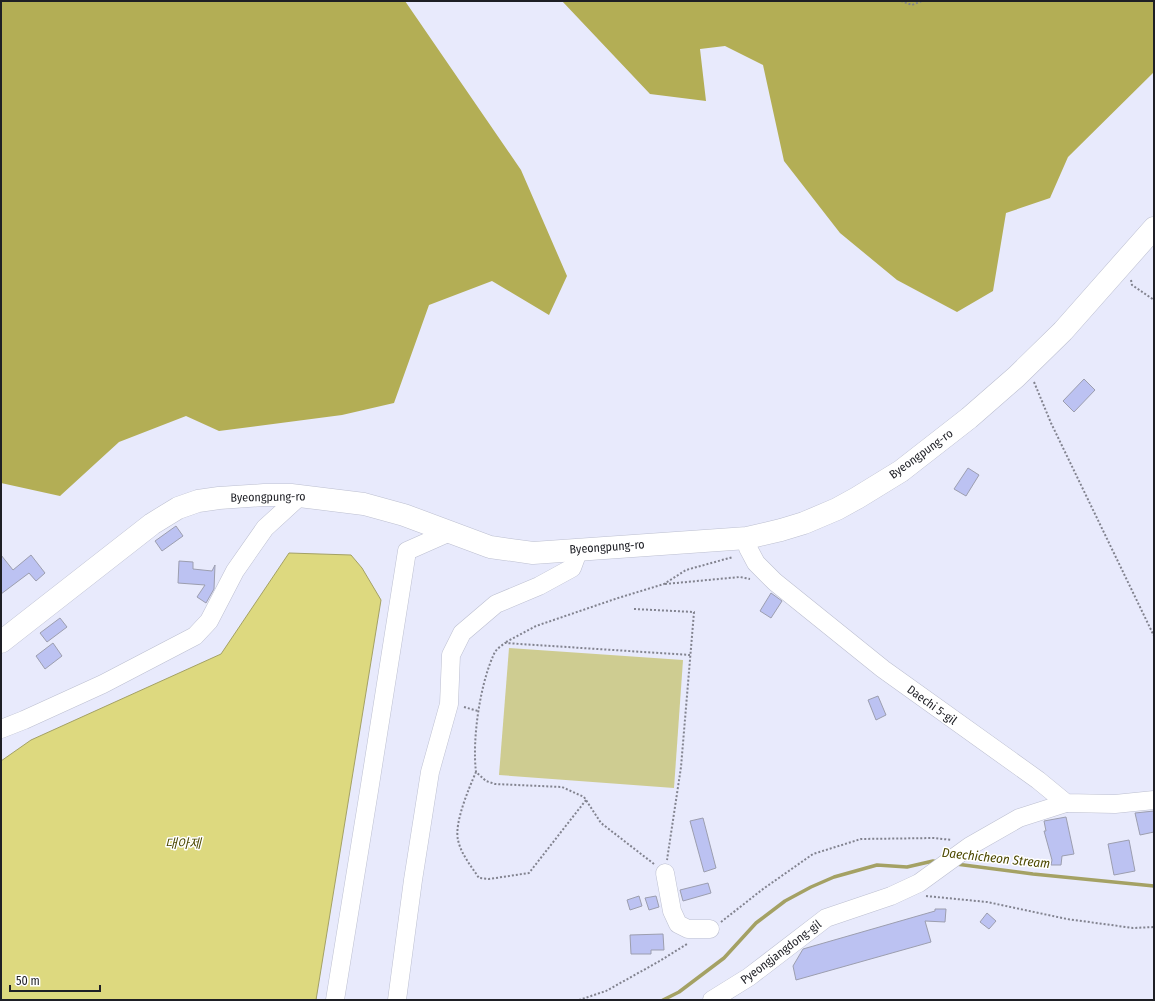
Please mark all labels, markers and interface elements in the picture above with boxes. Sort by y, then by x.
street label: Byeongpung-ro [886,426,956,482]
street label: Byeongpung-ro [230,489,306,505]
street label: Byeongpung-ro [569,537,645,557]
street label: Daechi 5-gil [905,682,959,728]
water label: 대아제 [165,836,203,851]
water label: Daechicheon Stream [941,845,1051,871]
street label: Pyeongjangdong-gil [738,917,824,987]
scale bar [10,967,100,993]
text: 50 m [16,974,40,988]

